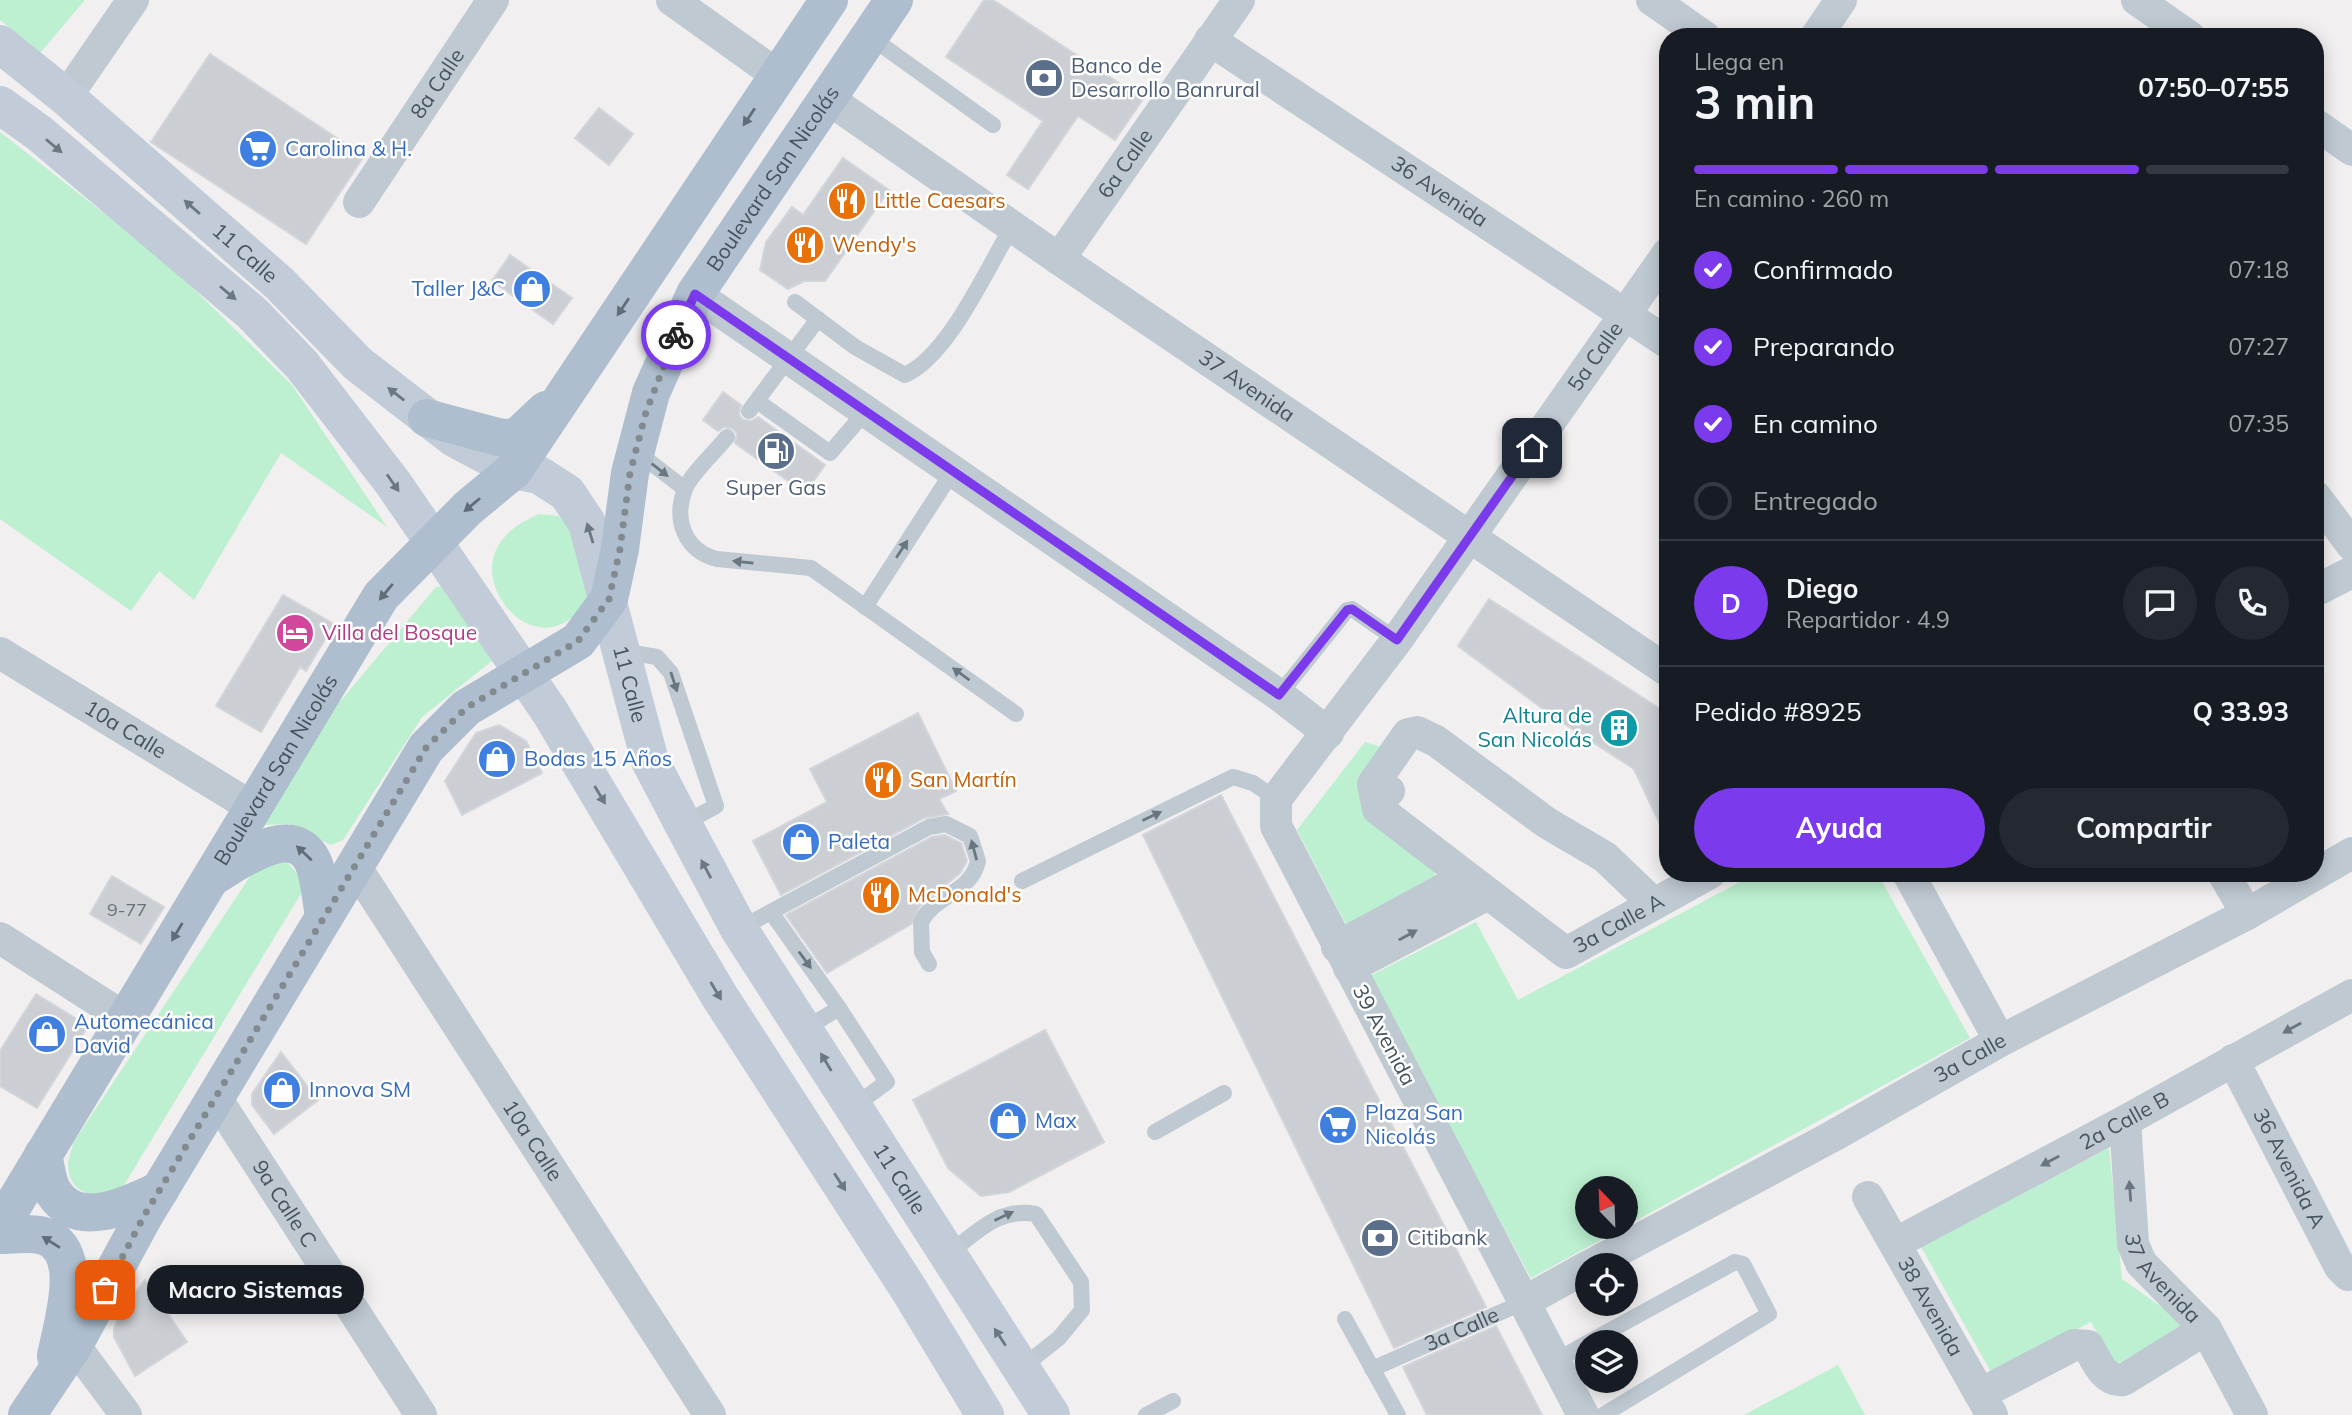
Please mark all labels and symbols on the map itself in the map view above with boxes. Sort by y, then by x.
street label: 8a Calle [404,43,469,123]
place label: Banco de Desarrollo Banrural [1071,52,1260,102]
bank icon: Banco de Desarrollo Banrural [1023,57,1065,99]
street label: Boulevard San Nicolás [700,80,844,276]
one-way arrow [742,108,756,126]
street label: 6a Calle [1091,123,1158,203]
supermarket icon: Carolina & H. [237,128,279,170]
place label: Carolina & H. [285,135,412,161]
one-way arrow [46,138,63,153]
street label: 36 Avenida [1387,150,1493,232]
restaurant icon: Little Caesars [826,180,868,222]
place label: Little Caesars [874,187,1006,213]
one-way arrow [183,199,201,215]
street label: 11 Calle [207,217,284,288]
restaurant icon: Wendy's [784,224,826,266]
place label: Wendy's [832,231,917,257]
shop icon: Taller J&C [511,268,553,310]
place label: Taller J&C [411,275,505,301]
one-way arrow [219,285,237,301]
one-way arrow [616,298,630,316]
courier [641,300,711,370]
street label: 5a Calle [1561,316,1628,396]
street label: 37 Avenida [1194,343,1300,427]
one-way arrow [387,386,405,401]
pin [1502,418,1562,478]
fuel station icon: Super Gas [755,430,797,472]
one-way arrow [651,463,669,478]
one-way arrow [385,474,399,492]
place label: Super Gas [726,474,826,500]
one-way arrow [463,497,481,513]
one-way arrow [584,523,595,544]
one-way arrow [895,540,908,559]
one-way arrow [732,556,754,567]
one-way arrow [379,584,394,601]
hotel icon: Villa del Bosque [274,612,316,654]
place label: Villa del Bosque [322,619,477,645]
street label: 11 Calle [608,642,653,725]
one-way arrow [952,667,970,681]
street label: Boulevard San Nicolás [208,669,343,869]
one-way arrow [669,671,680,692]
street label: 10a Calle [80,694,172,764]
place label: Altura de San Nicolás [1478,702,1592,752]
building icon: Altura de San Nicolás [1598,707,1640,749]
shop icon: Bodas 15 Años [476,738,518,780]
place label: Bodas 15 Años [524,745,672,771]
restaurant icon: San Martín [862,759,904,801]
place label: San Martín [910,766,1017,792]
one-way arrow [594,785,607,804]
one-way arrow [1142,810,1162,822]
shop icon: Paleta [780,821,822,863]
place label: Paleta [828,828,890,854]
one-way arrow [968,839,979,861]
one-way arrow [295,845,312,861]
one-way arrow [701,859,712,879]
restaurant icon: McDonald's [860,874,902,916]
place label: McDonald's [908,881,1022,907]
street label: 3a Calle A [1568,887,1669,958]
house number: 9-77 [107,898,147,921]
one-way arrow [171,922,183,941]
one-way arrow [1399,929,1418,941]
one-way arrow [798,951,812,969]
street label: 39 Avenida [1347,980,1422,1089]
one-way arrow [710,981,723,1000]
place label: Automecánica David [74,1008,214,1058]
shop icon: Automecánica David [26,1013,68,1055]
one-way arrow [2283,1022,2302,1034]
street label: 3a Calle [1929,1026,2010,1088]
one-way arrow [819,1053,832,1072]
shop icon: Innova SM [261,1069,303,1111]
place label: Innova SM [309,1076,411,1102]
street label: 2a Calle B [2075,1085,2173,1155]
street label: 10a Calle [498,1095,569,1185]
place label: Plaza San Nicolás [1365,1099,1463,1149]
shop icon: Max [987,1100,1029,1142]
supermarket icon: Plaza San Nicolás [1317,1104,1359,1146]
street label: 36 Avenida A [2248,1104,2332,1233]
place label: Max [1035,1107,1077,1133]
street label: 11 Calle [868,1138,933,1219]
street label: 9a Calle C [248,1155,323,1252]
one-way arrow [2040,1155,2060,1167]
one-way arrow [833,1172,846,1191]
north arrow [1575,1176,1638,1239]
one-way arrow [2124,1179,2135,1201]
one-way arrow [993,1210,1014,1221]
bank icon: Citibank [1359,1217,1401,1259]
place label: Citibank [1407,1224,1487,1250]
street label: 37 Avenida [2120,1233,2207,1328]
one-way arrow [41,1236,61,1249]
street label: 38 Avenida [1893,1252,1970,1361]
pin [75,1260,135,1320]
callout: Macro Sistemas [147,1266,364,1314]
street label: 3a Calle [1420,1301,1503,1356]
one-way arrow [994,1327,1007,1347]

